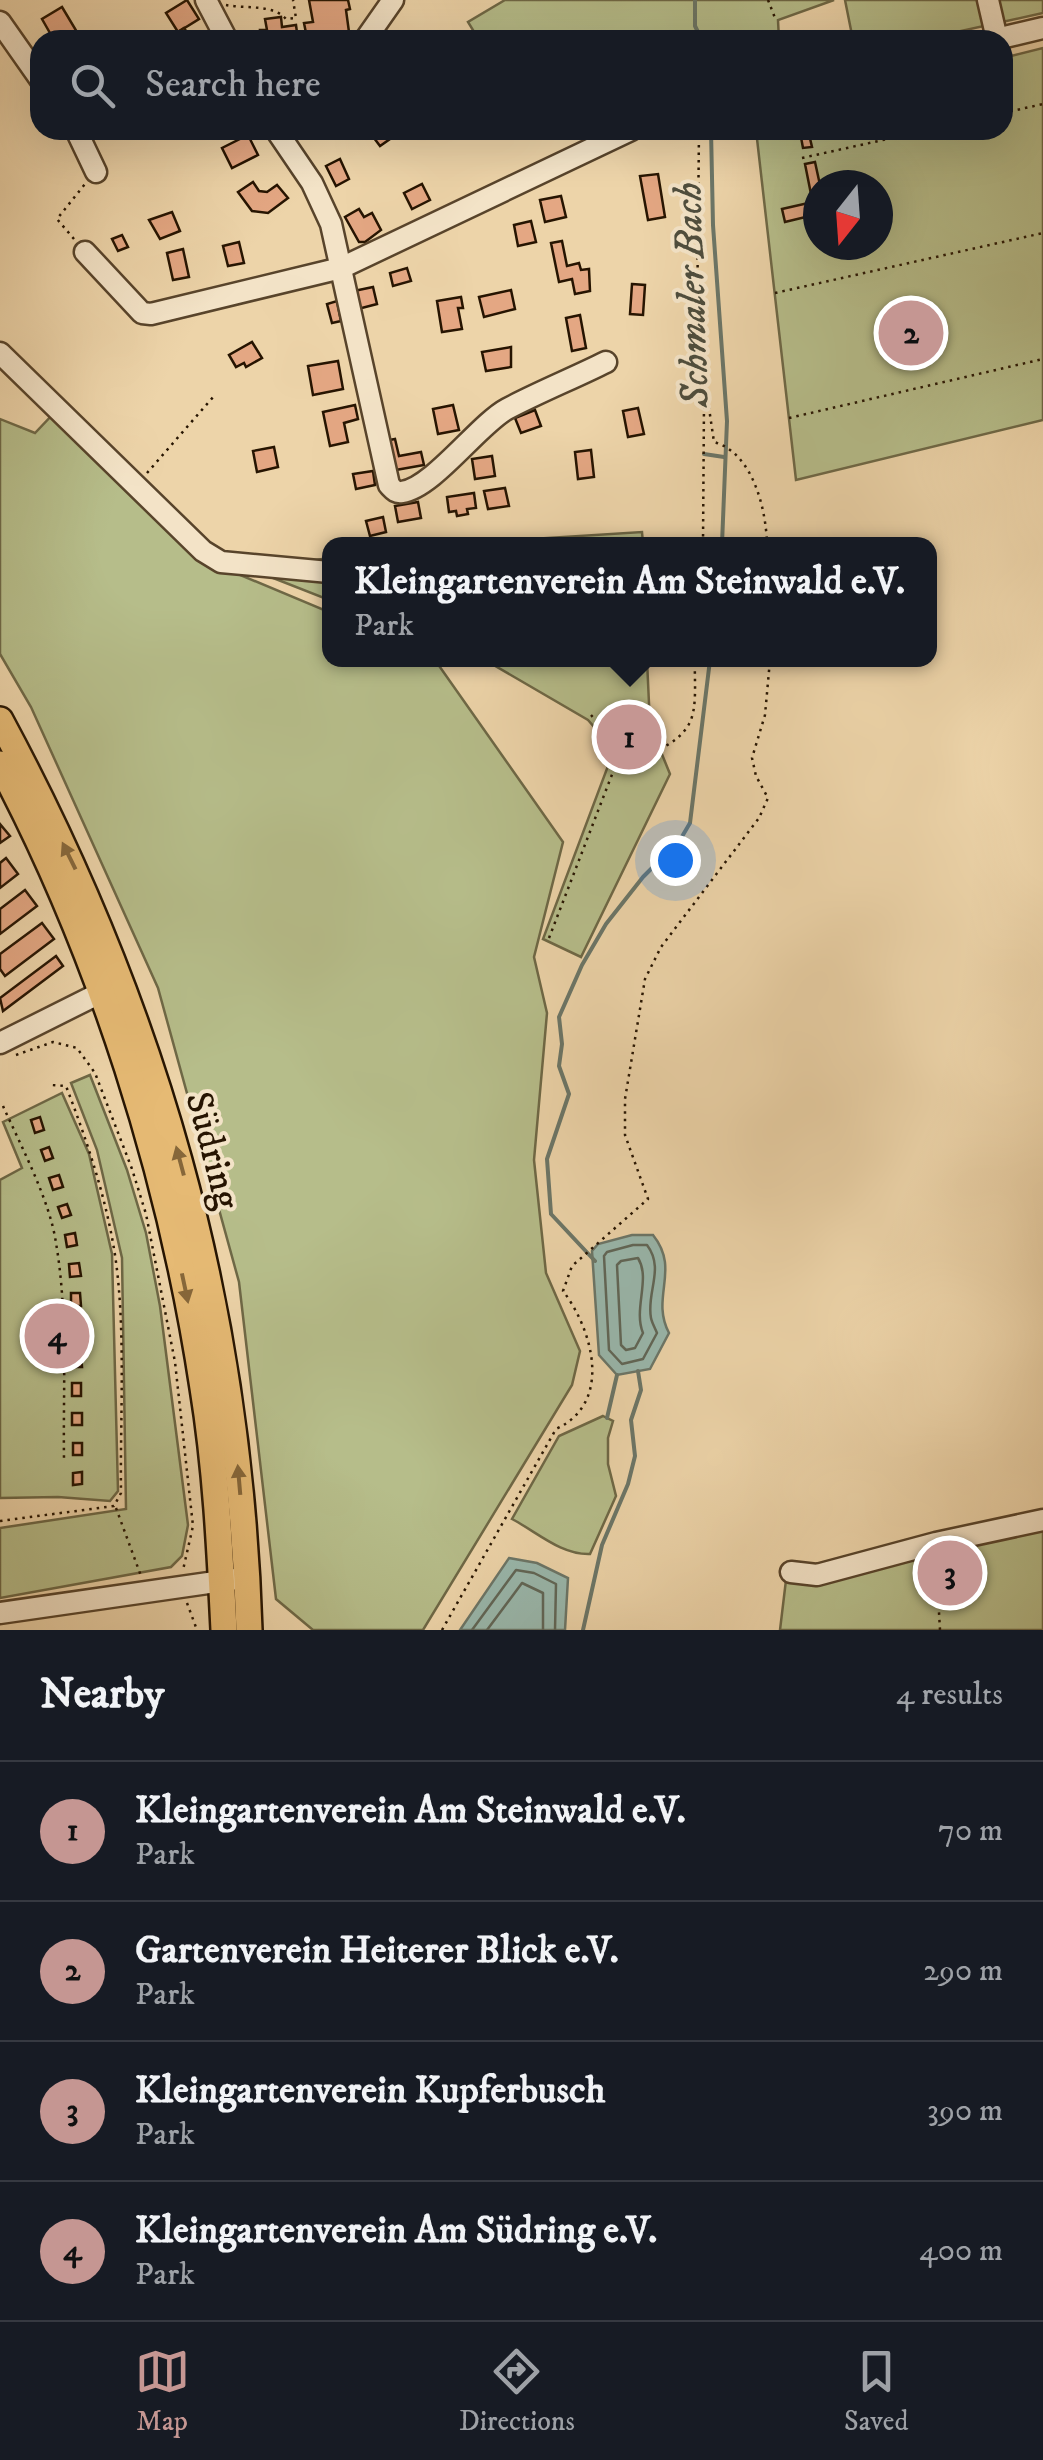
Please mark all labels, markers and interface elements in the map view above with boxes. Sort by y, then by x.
search box [30,30,1013,140]
icon: search [65,58,120,113]
text: Search here [145,61,321,109]
north arrow [803,170,893,260]
water label: Schmaler Bach [664,181,722,409]
pin: 2 [878,296,944,370]
popup [322,537,937,667]
text: Kleingartenverein Am Steinwald e.V. [354,558,905,606]
text: Park [354,606,414,646]
pin: 1 [596,700,662,774]
your location [650,835,701,886]
one-way arrow [61,841,78,870]
street label: Südring [173,1087,251,1215]
one-way arrow [171,1145,187,1176]
one-way arrow [177,1273,193,1304]
pin: 4 [24,1298,90,1374]
one-way arrow [231,1464,247,1496]
pin: 3 [918,1536,982,1610]
text: Nearby [40,1669,164,1721]
text: 4 results [896,1675,1003,1715]
text: Kleingartenverein Am Steinwald e.V. [135,1787,686,1835]
text: 1 [67,1811,78,1851]
text: 70 m [938,1811,1003,1851]
text: Park [135,1835,195,1875]
text: Gartenverein Heiterer Blick e.V. [135,1927,619,1975]
text: 2 [65,1951,80,1991]
text: 290 m [923,1951,1003,1991]
text: Park [135,1975,195,2015]
text: Kleingartenverein Kupferbusch [135,2067,605,2115]
text: 3 [67,2091,78,2131]
text: 390 m [927,2091,1003,2131]
text: Park [135,2115,195,2155]
text: Kleingartenverein Am Südring e.V. [135,2207,657,2255]
text: 4 [63,2231,82,2271]
text: 400 m [919,2231,1003,2271]
text: Park [135,2255,195,2295]
tab: Map [135,2344,190,2439]
tab: Directions [459,2344,575,2439]
tab: Saved [844,2344,908,2439]

